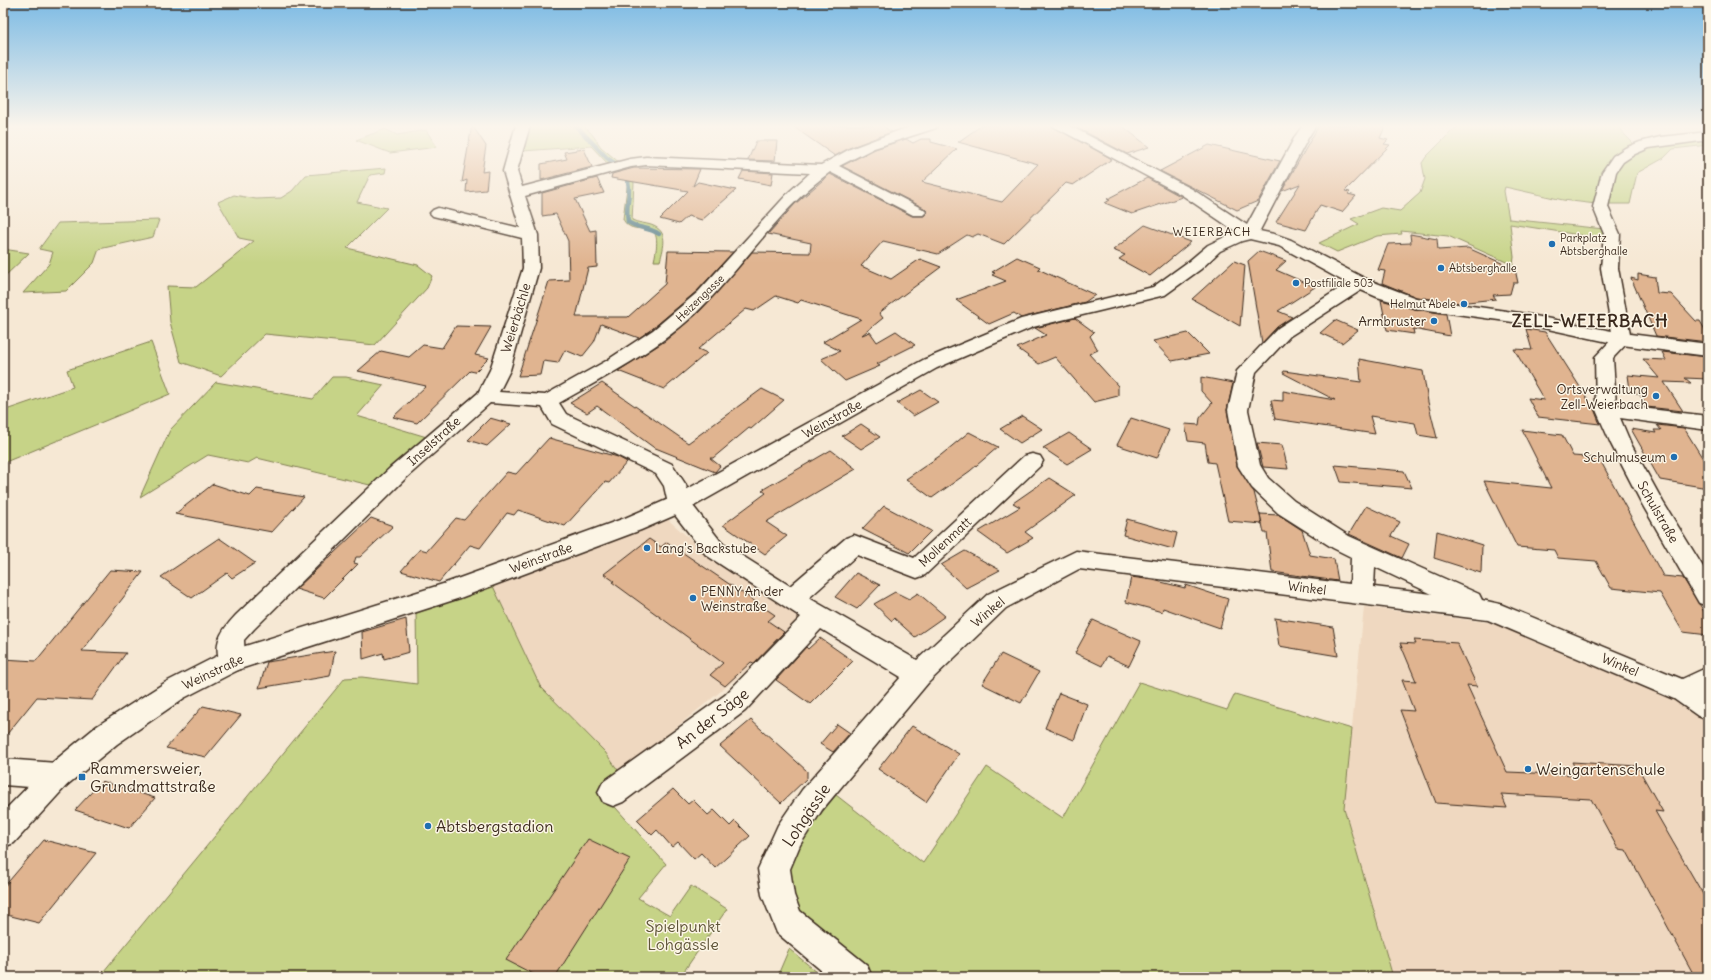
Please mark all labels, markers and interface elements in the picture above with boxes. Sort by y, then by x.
district label: WEIERBACH [1173,224,1251,239]
place label: Parkplatz Abtsberghalle [1560,231,1628,258]
marker: Parkplatz Abtsberghalle [1547,239,1557,249]
place label: Abtsberghalle [1449,261,1517,275]
marker: Abtsberghalle [1436,263,1446,273]
street label: Heizengasse [673,271,727,325]
place label: Postfiliale 503 [1304,276,1373,290]
marker: Postfiliale 503 [1291,278,1301,288]
street label: Weierbächle [497,281,535,355]
place label: Helmut Abele [1390,297,1456,311]
marker: Helmut Abele [1459,299,1469,309]
district label: ZELL-WEIERBACH [1512,310,1668,332]
place label: Armbruster [1358,313,1427,330]
marker: Armbruster [1429,316,1439,326]
place label: Ortsverwaltung Zell-Weierbach [1556,381,1648,413]
marker: Ortsverwaltung Zell-Weierbach [1651,391,1661,401]
street label: Weinstraße [799,396,865,442]
street label: Inselstraße [404,413,464,469]
place label: Schulmuseum [1583,449,1666,466]
marker: Schulmuseum [1669,452,1679,462]
street label: Schulstraße [1633,478,1683,546]
street label: Mollenmatt [915,513,975,571]
street label: Weinstraße [507,539,575,577]
place label: Lang's Backstube [655,540,757,557]
marker: Lang's Backstube [642,543,652,553]
street label: Winkel [1287,577,1327,599]
place label: PENNY An der Weinstraße [701,583,784,615]
marker: PENNY An der Weinstraße [688,593,698,603]
street label: Winkel [968,593,1008,631]
street label: Weinstraße [180,650,246,694]
street label: Winkel [1599,650,1641,680]
street label: An der Säge [672,683,752,753]
place label: Rammersweier, Grundmattstraße [90,758,216,796]
place label: Weingartenschule [1536,759,1665,779]
marker: Weingartenschule [1523,764,1533,774]
marker: Rammersweier, Grundmattstraße [77,772,87,782]
street label: Lohgässle [778,780,834,850]
place label: Abtsbergstadion [436,816,553,836]
marker: Abtsbergstadion [423,821,433,831]
park label: Spielpunkt Lohgässle [645,916,721,954]

